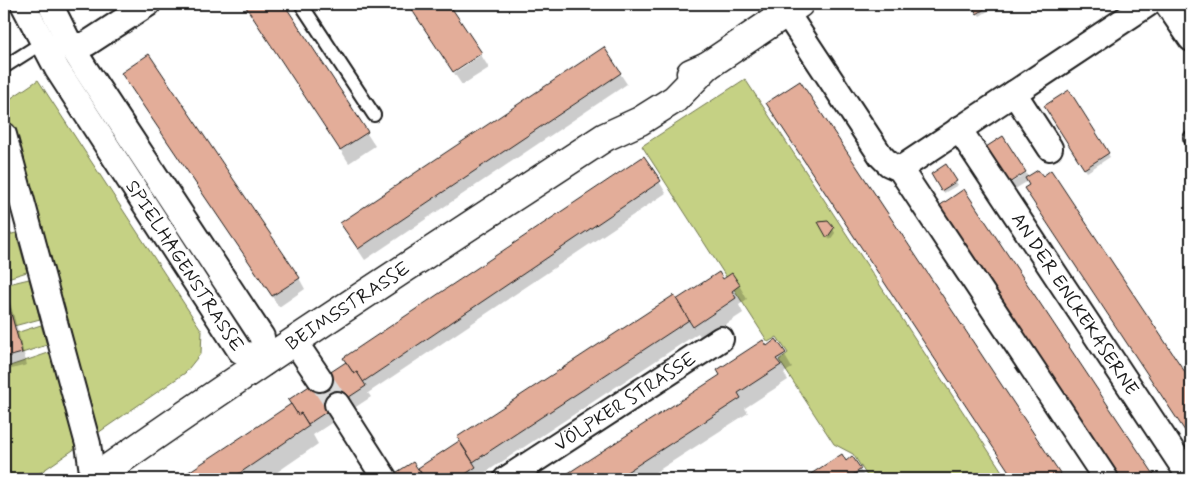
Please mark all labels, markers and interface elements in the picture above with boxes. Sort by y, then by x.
street label: SPIELHAGENSTRASSE [120,175,250,356]
street label: AN DER ENCKEKASERNE [1005,208,1145,400]
street label: BEIMSSTRASSE [281,256,415,356]
street label: VÖLPKER STRASSE [549,346,701,457]

